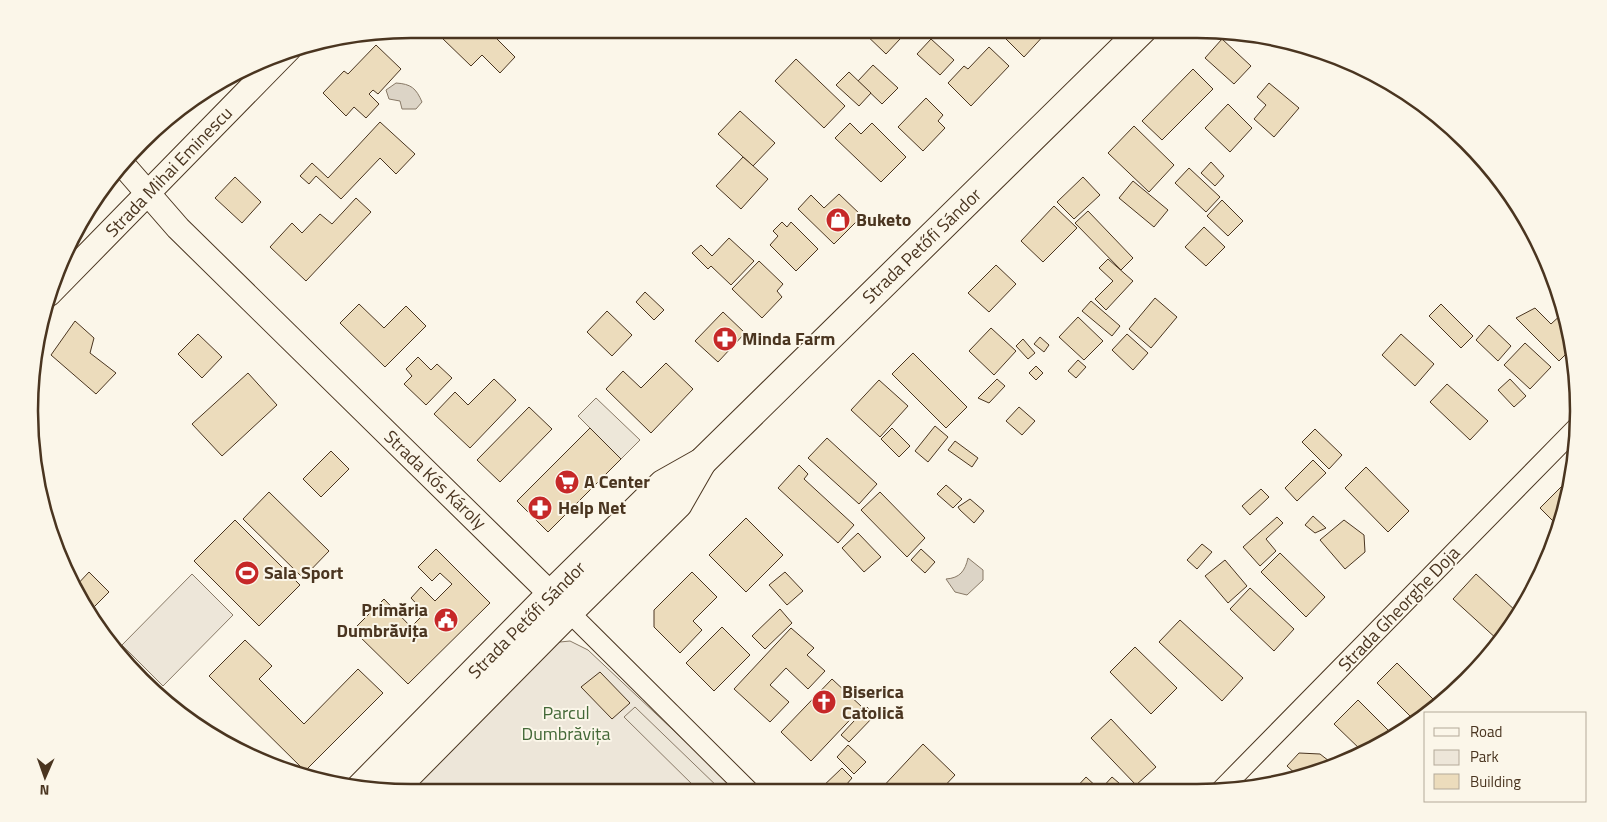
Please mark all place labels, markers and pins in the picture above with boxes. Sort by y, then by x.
place label: Buketo [856,206,911,233]
shop icon: Buketo [825,207,851,233]
place label: Minda Farm [742,325,835,352]
pharmacy icon: Minda Farm [712,326,738,352]
place label: A Center [584,468,650,495]
supermarket icon: A Center [554,469,580,495]
place label: Help Net [558,494,626,521]
pharmacy icon: Help Net [527,495,553,521]
place label: Sala Sport [264,559,344,586]
sports icon: Sala Sport [234,560,260,586]
place label: Primăria Dumbrăvița [337,596,428,644]
public building icon: Primăria Dumbrăvița [433,607,459,633]
place label: Biserica Catolică [842,678,904,726]
church icon: Biserica Catolică [811,689,837,715]

